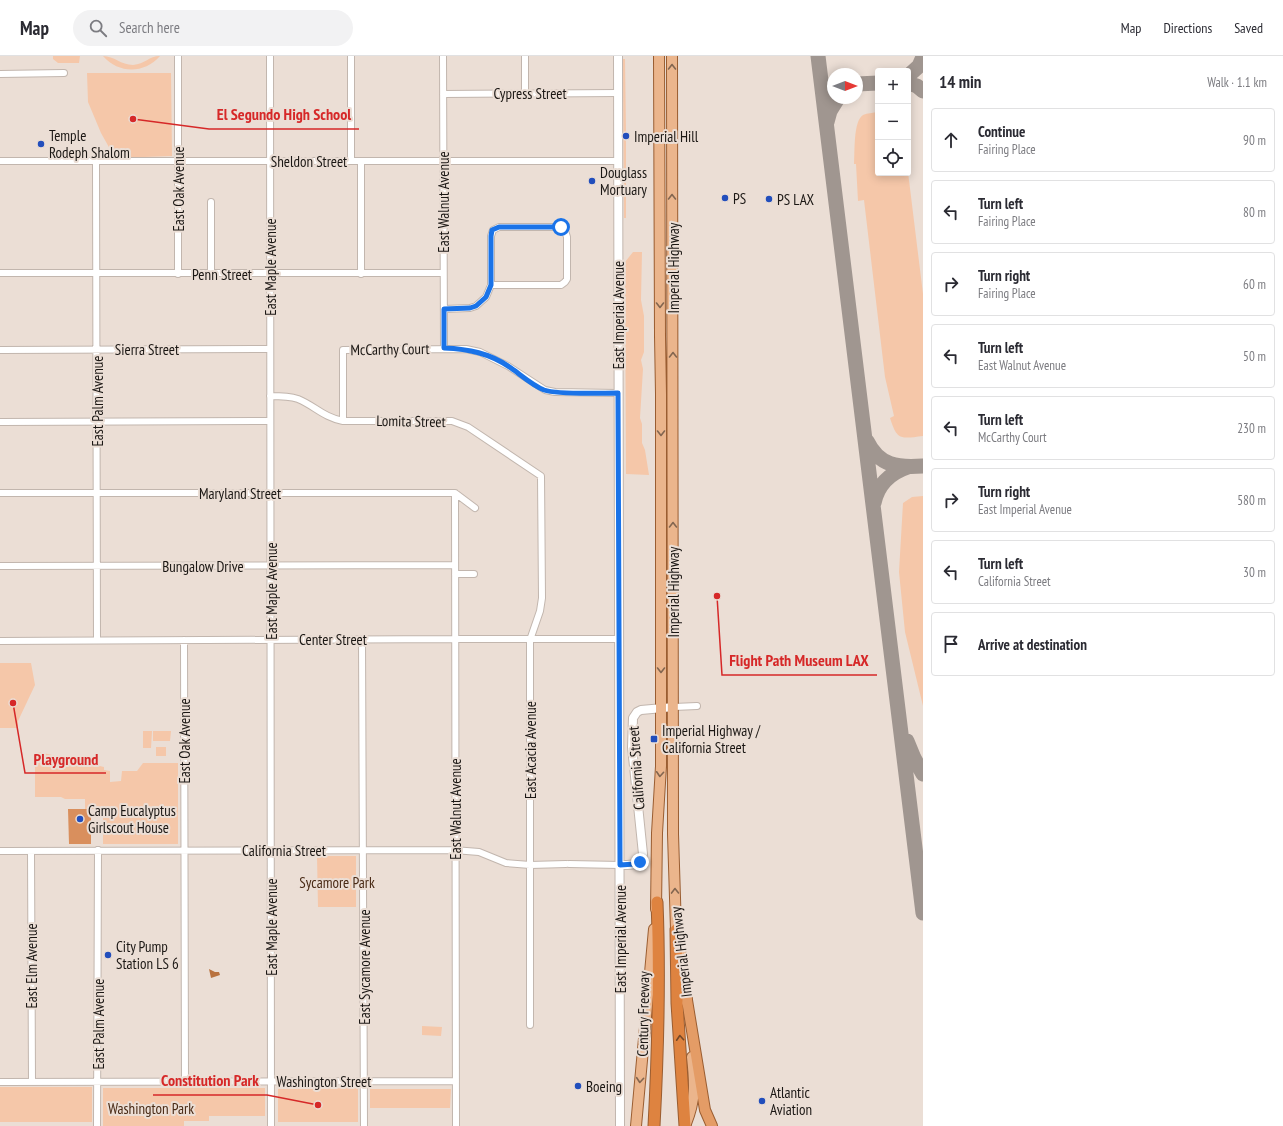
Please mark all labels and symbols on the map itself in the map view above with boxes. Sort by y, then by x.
one-way arrow [668,64,676,70]
north arrow [827,68,863,104]
street label: Cypress Street [493,84,567,103]
callout: El Segundo High School [209,101,359,129]
text: El Segundo High School [217,104,351,124]
place label: Temple Rodeph Shalom [49,126,130,162]
place label: Imperial Hill [634,127,699,146]
marker: Imperial Hill [621,131,631,141]
marker: Temple Rodeph Shalom [36,139,46,149]
street label: East Oak Avenue [169,146,188,232]
street label: East Walnut Avenue [434,151,453,253]
street label: Sheldon Street [271,152,347,171]
place label: Douglass Mortuary [600,163,647,199]
marker: Douglass Mortuary [587,176,597,186]
place label: PS [733,189,746,208]
place label: PS LAX [777,190,814,209]
marker: PS [720,193,730,203]
one-way arrow [668,194,676,200]
marker: PS LAX [764,194,774,204]
street label: East Maple Avenue [261,218,280,316]
route start [552,218,570,236]
street label: Imperial Highway [664,222,683,313]
street label: East Imperial Avenue [609,261,628,369]
street label: Penn Street [192,265,252,284]
one-way arrow [656,302,664,308]
street label: McCarthy Court [350,339,430,359]
street label: Sierra Street [115,340,179,359]
one-way arrow [669,352,677,358]
street label: East Palm Avenue [88,355,107,447]
street label: Lomita Street [376,411,446,431]
one-way arrow [657,430,665,436]
street label: Maryland Street [199,484,281,503]
one-way arrow [669,522,677,528]
street label: East Maple Avenue [262,542,281,640]
street label: Imperial Highway [664,546,683,637]
street label: Bungalow Drive [162,557,244,576]
street label: Center Street [299,630,367,649]
callout: Flight Path Museum LAX [722,647,877,675]
text: Flight Path Museum LAX [729,650,869,670]
one-way arrow [657,667,665,673]
street label: East Oak Avenue [175,698,194,784]
street label: East Acacia Avenue [521,701,540,799]
place label: Imperial Highway / California Street [662,721,761,757]
street label: California Street [624,726,648,810]
marker: Imperial Highway / California Street [649,734,659,744]
callout: Playground [25,745,106,773]
text: Playground [34,749,98,769]
street label: East Walnut Avenue [446,758,465,860]
one-way arrow [656,771,665,777]
place label: Camp Eucalyptus Girlscout House [88,801,176,837]
marker: Camp Eucalyptus Girlscout House [75,814,85,824]
street label: California Street [242,841,326,860]
route end [631,853,649,871]
park label: Sycamore Park [299,873,375,892]
street label: East Maple Avenue [262,878,281,976]
street label: East Imperial Avenue [611,885,630,993]
one-way arrow [671,888,679,894]
street label: Imperial Highway [666,905,696,998]
street label: East Sycamore Avenue [355,909,374,1025]
street label: East Elm Avenue [22,923,41,1009]
place label: City Pump Station LS 6 [116,937,179,973]
marker: City Pump Station LS 6 [103,950,113,960]
street label: Century Freeway [633,971,653,1057]
street label: East Palm Avenue [89,978,108,1070]
one-way arrow [675,1035,684,1041]
callout: Constitution Park [153,1067,267,1095]
text: Constitution Park [161,1070,259,1090]
street label: Washington Street [277,1072,371,1091]
place label: Boeing [586,1077,622,1096]
one-way arrow [636,1077,645,1083]
marker: Boeing [573,1081,583,1091]
place label: Atlantic Aviation [770,1083,812,1119]
marker: Atlantic Aviation [757,1096,767,1106]
park label: Washington Park [108,1099,194,1118]

